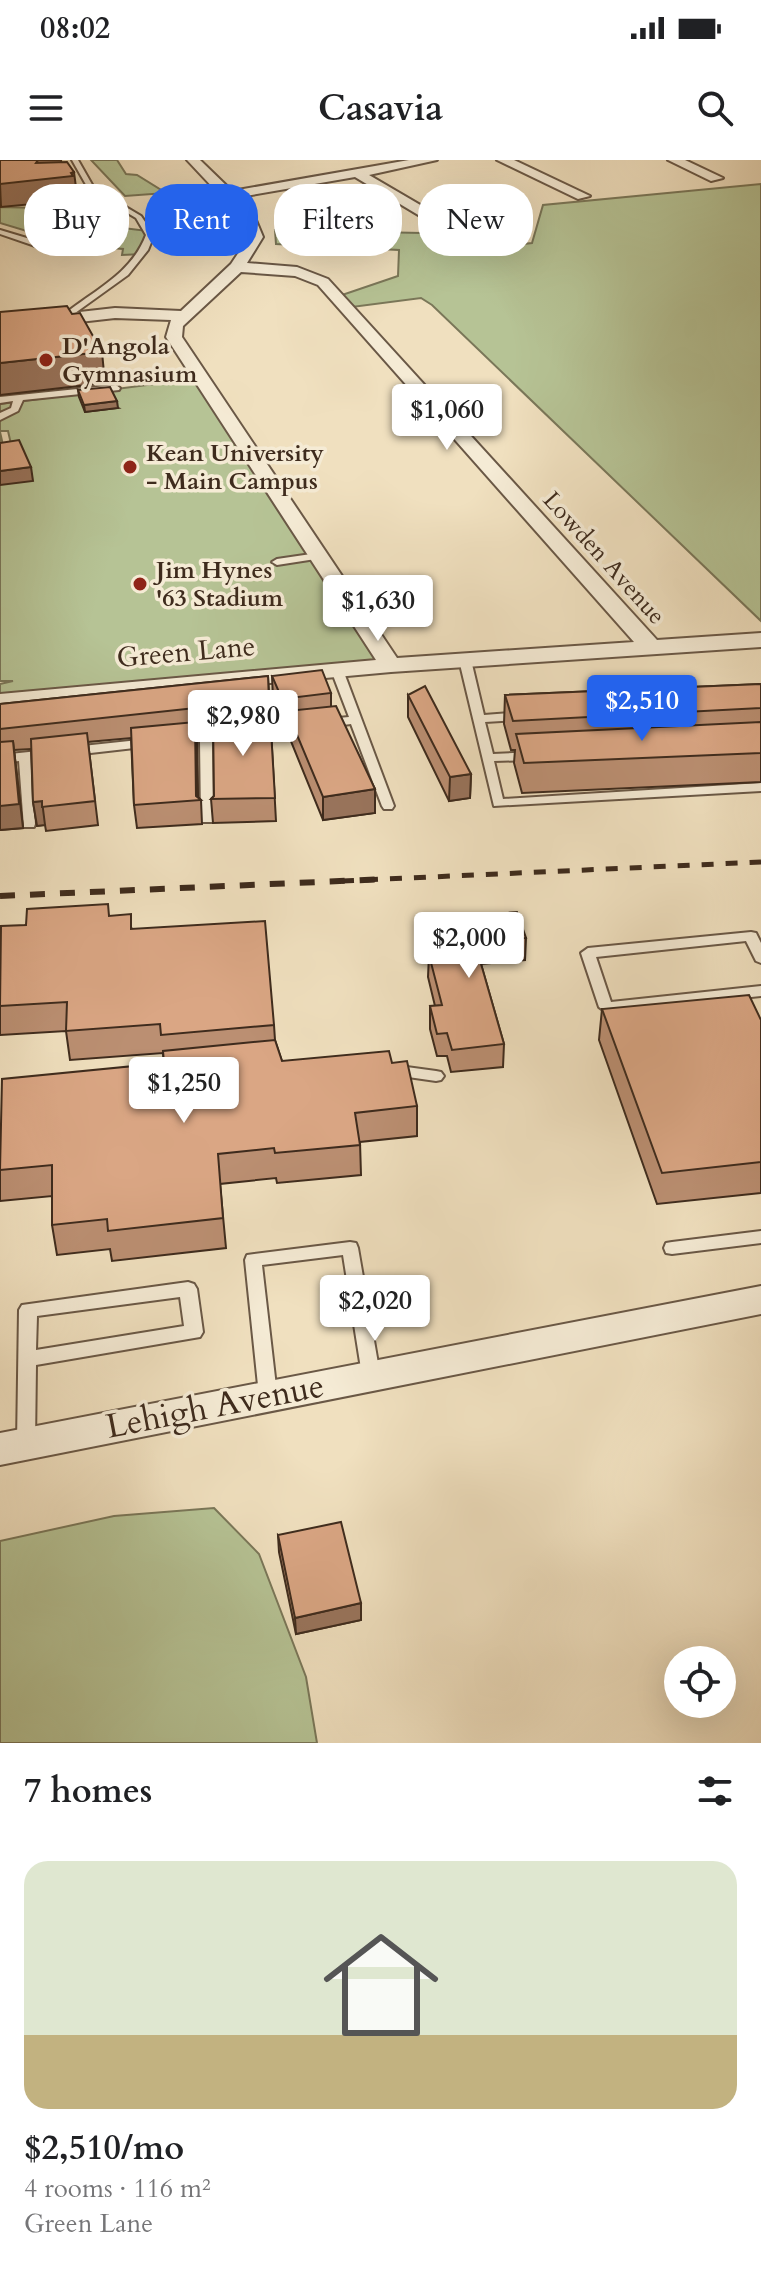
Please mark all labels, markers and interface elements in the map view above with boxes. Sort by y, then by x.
text: 08:02 [40,8,110,49]
text: Casavia [318,84,443,133]
icon: menu [24,86,68,130]
icon: search [693,86,737,130]
chip: Buy [24,184,129,256]
chip: Rent [145,184,258,256]
chip: Filters [274,184,402,256]
chip: New [418,184,533,256]
place label: D'Angola Gymnasium [62,330,198,391]
marker: D'Angola Gymnasium [37,351,55,369]
pin: $1,060 [382,384,512,452]
text: $1,060 [410,392,484,427]
place label: Kean University - Main Campus [146,437,324,498]
marker: Kean University - Main Campus [121,458,139,476]
street label: Lowden Avenue [535,484,673,632]
place label: Jim Hynes '63 Stadium [153,554,284,615]
marker: Jim Hynes '63 Stadium [131,575,149,593]
pin: $1,630 [313,575,443,643]
text: $1,630 [341,583,415,618]
street label: Green Lane [115,627,257,677]
pin: $2,510 [577,675,707,743]
text: $2,510 [605,683,679,718]
pin: $2,980 [178,690,308,758]
text: $2,980 [206,698,280,733]
pin: $2,000 [404,912,534,980]
text: $2,000 [432,920,506,955]
pin: $1,250 [119,1057,249,1125]
text: $1,250 [147,1065,221,1100]
pin: $2,020 [310,1275,440,1343]
text: $2,020 [338,1283,412,1318]
street label: Lehigh Avenue [102,1362,328,1450]
map controls [664,1646,736,1718]
button: locate [664,1646,736,1718]
text: 7 homes [24,1768,152,1814]
icon: filters [693,1769,737,1813]
icon: home [309,1913,453,2057]
text: $2,510/mo [24,2125,184,2171]
text: 4 rooms · 116 m² [24,2171,211,2206]
text: Green Lane [24,2206,153,2241]

